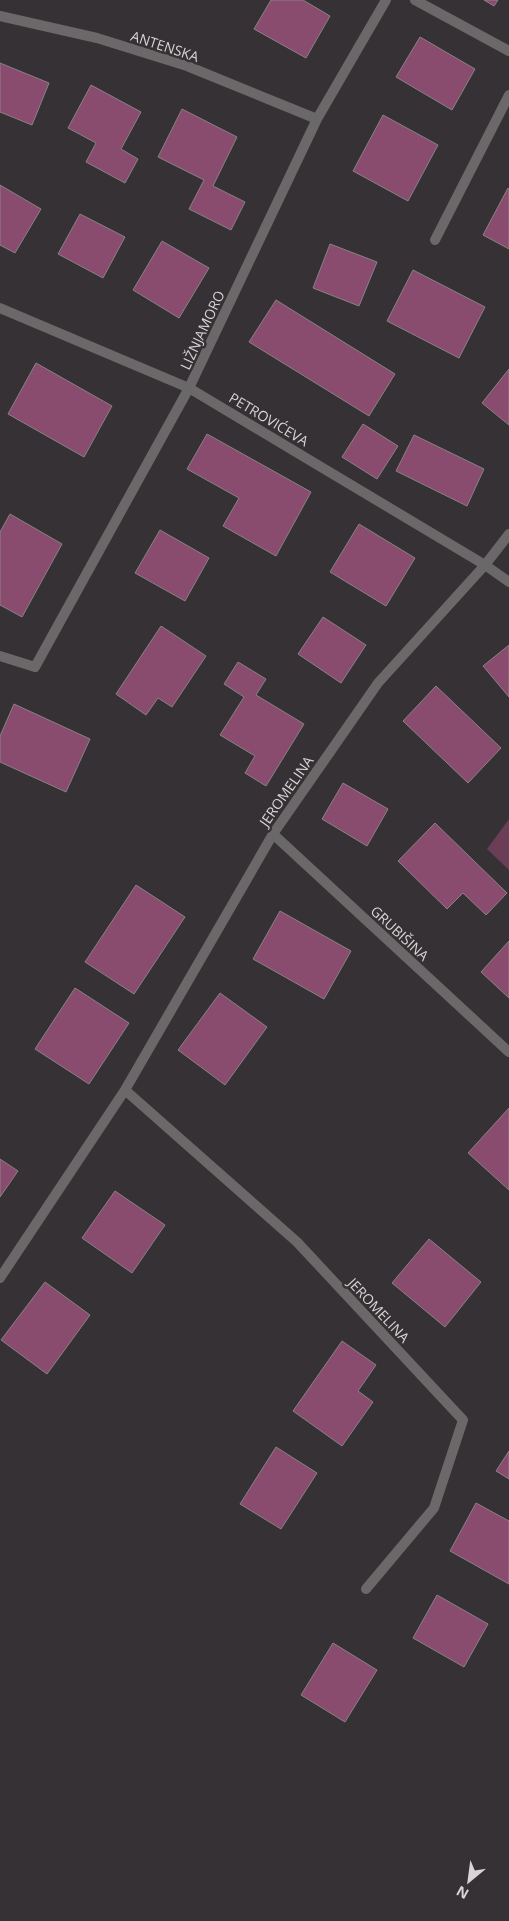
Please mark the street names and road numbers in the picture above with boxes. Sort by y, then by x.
street label: ANTENSKA [129,26,202,66]
street label: LIŽNJAMORO [175,287,229,373]
street label: PETROVIĆEVA [226,388,312,450]
street label: JEROMELINA [254,752,317,832]
street label: GRUBIŠINA [367,901,433,965]
street label: JEROMELINA [343,1272,414,1347]

